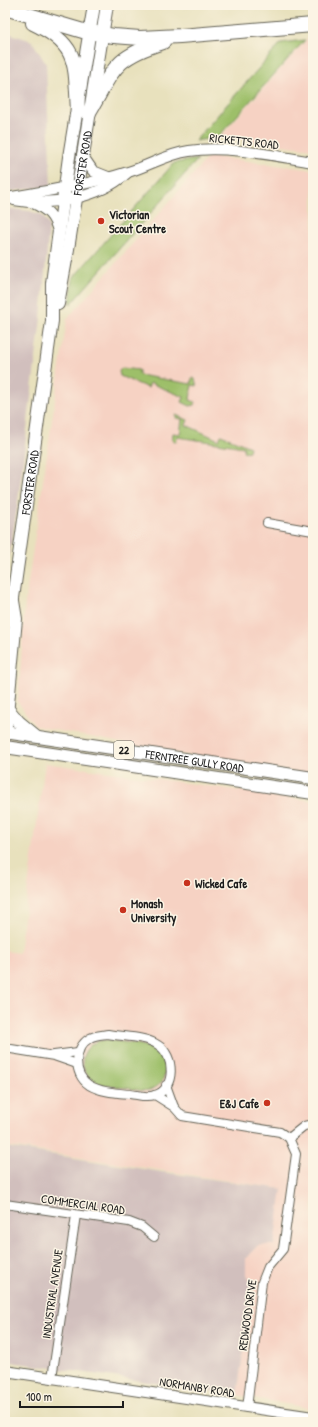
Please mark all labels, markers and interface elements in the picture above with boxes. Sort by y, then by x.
street label: FORSTER ROAD [68,129,95,197]
street label: RICKETTS ROAD [208,129,280,153]
place label: Victorian Scout Centre [109,206,166,237]
marker: Victorian Scout Centre [96,216,106,226]
street label: FORSTER ROAD [16,449,42,517]
road number: 22 [114,741,134,759]
street label: FERNTREE GULLY ROAD [144,744,246,776]
place label: Wicked Cafe [195,875,248,892]
marker: Wicked Cafe [182,878,192,888]
place label: Monash University [131,895,176,927]
marker: Monash University [118,905,128,915]
place label: E&J Cafe [220,1095,259,1112]
marker: E&J Cafe [262,1098,272,1108]
street label: COMMERCIAL ROAD [40,1190,126,1218]
street label: INDUSTRIAL AVENUE [37,1247,67,1340]
street label: REDWOOD DRIVE [234,1278,261,1352]
street label: NORMANBY ROAD [158,1373,236,1401]
scale bar [20,1383,123,1409]
text: 100 m [26,1388,52,1405]

